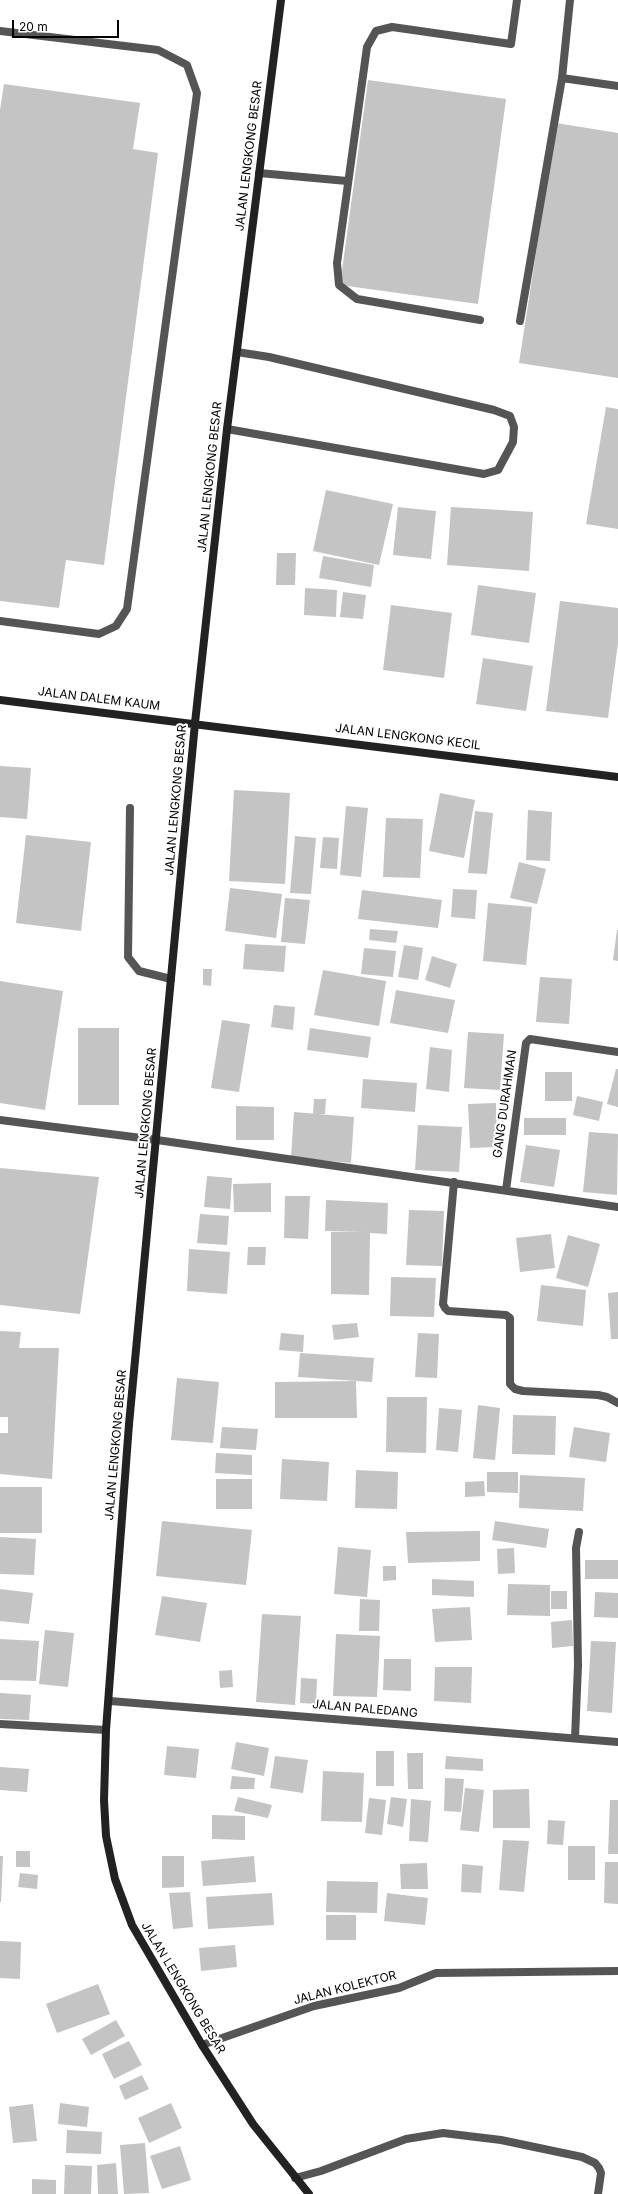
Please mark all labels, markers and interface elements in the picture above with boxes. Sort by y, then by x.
scale bar [14,12,121,38]
text: 20 m [19,19,48,34]
street label: JALAN LENGKONG BESAR [233,80,265,232]
street label: JALAN LENGKONG BESAR [195,401,225,553]
street label: JALAN DALEM KAUM [37,684,161,714]
street label: JALAN LENGKONG KECIL [334,721,482,753]
street label: JALAN LENGKONG BESAR [162,724,190,876]
street label: JALAN LENGKONG BESAR [132,1047,160,1199]
street label: GANG DURAHMAN [490,1049,520,1159]
street label: JALAN LENGKONG BESAR [102,1369,130,1521]
street label: JALAN PALEDANG [312,1697,418,1721]
street label: JALAN LENGKONG BESAR [138,1919,228,2057]
street label: JALAN KOLEKTOR [292,1968,398,2008]

